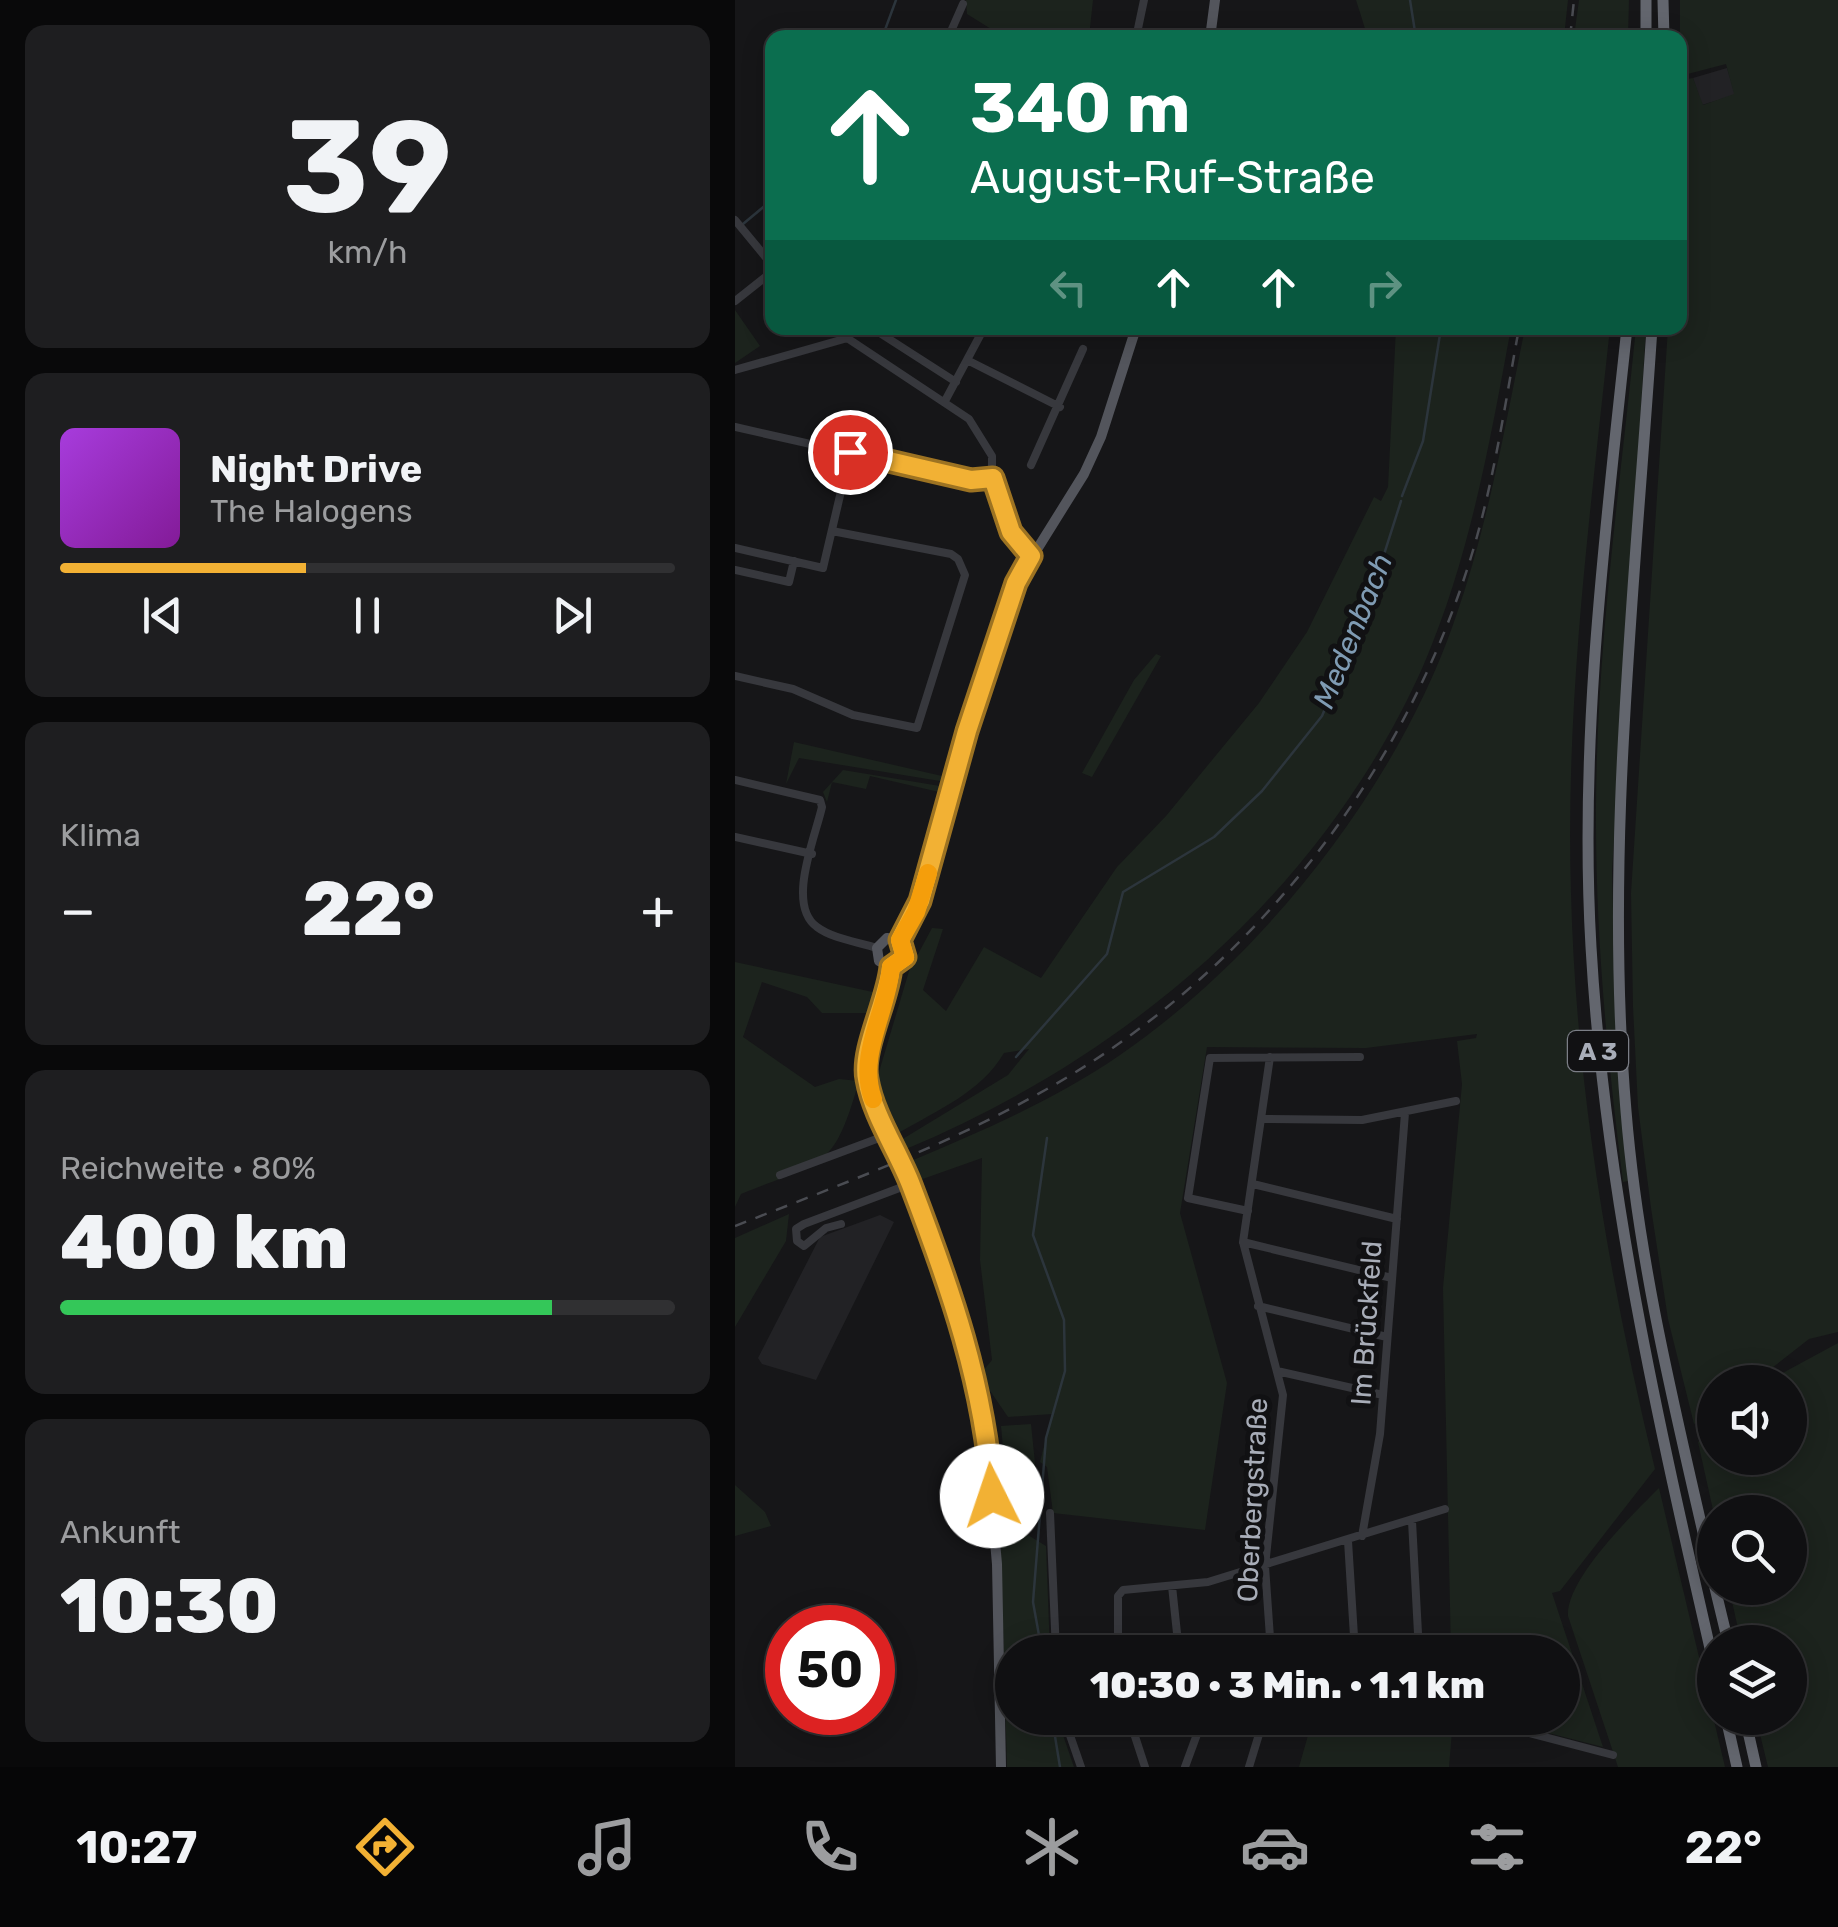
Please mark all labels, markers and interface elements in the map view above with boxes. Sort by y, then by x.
text: 340 m [970,67,1191,150]
icon: ahead [805,70,935,200]
text: 39 [283,90,452,245]
text: August-Ruf-Straße [970,151,1375,204]
text: km/h [328,233,407,271]
icon: left [1041,260,1096,315]
icon: ahead [1146,260,1201,315]
icon: ahead [1251,260,1306,315]
icon: right [1356,260,1411,315]
pin [808,410,893,495]
icon: arrive [823,425,878,480]
text: Night Drive [210,446,422,492]
text: The Halogens [210,492,413,530]
water label: Medenbach [1306,548,1400,714]
icon: previous [135,588,190,643]
icon: pause [340,588,395,643]
icon: next [545,588,600,643]
text: Klima [60,816,141,854]
text: 22° [302,865,435,954]
text: − [60,878,96,943]
text: + [641,878,675,943]
road number: A 3 [1568,1031,1628,1071]
text: Reichweite · 80% [60,1149,316,1187]
text: 400 km [60,1198,349,1287]
street label: Im Brückfeld [1344,1240,1389,1407]
map controls [1697,1365,1807,1735]
button: sound [1697,1365,1807,1475]
street label: Oberbergstraße [1231,1397,1274,1603]
position arrow [940,1444,1044,1548]
button: search [1697,1495,1807,1605]
text: Ankunft [60,1513,181,1551]
text: 10:30 [60,1562,279,1651]
speed limit sign: 50 [765,1605,895,1735]
button: layers [1697,1625,1807,1735]
text: 10:30 · 3 Min. · 1.1 km [1090,1662,1485,1708]
icon: directions [350,1812,420,1882]
icon: music [572,1812,642,1882]
icon: phone [795,1812,865,1882]
icon: climate [1017,1812,1087,1882]
icon: car [1240,1812,1310,1882]
icon: filters [1462,1812,1532,1882]
text: 10:27 [76,1821,197,1874]
text: 22° [1685,1821,1762,1874]

